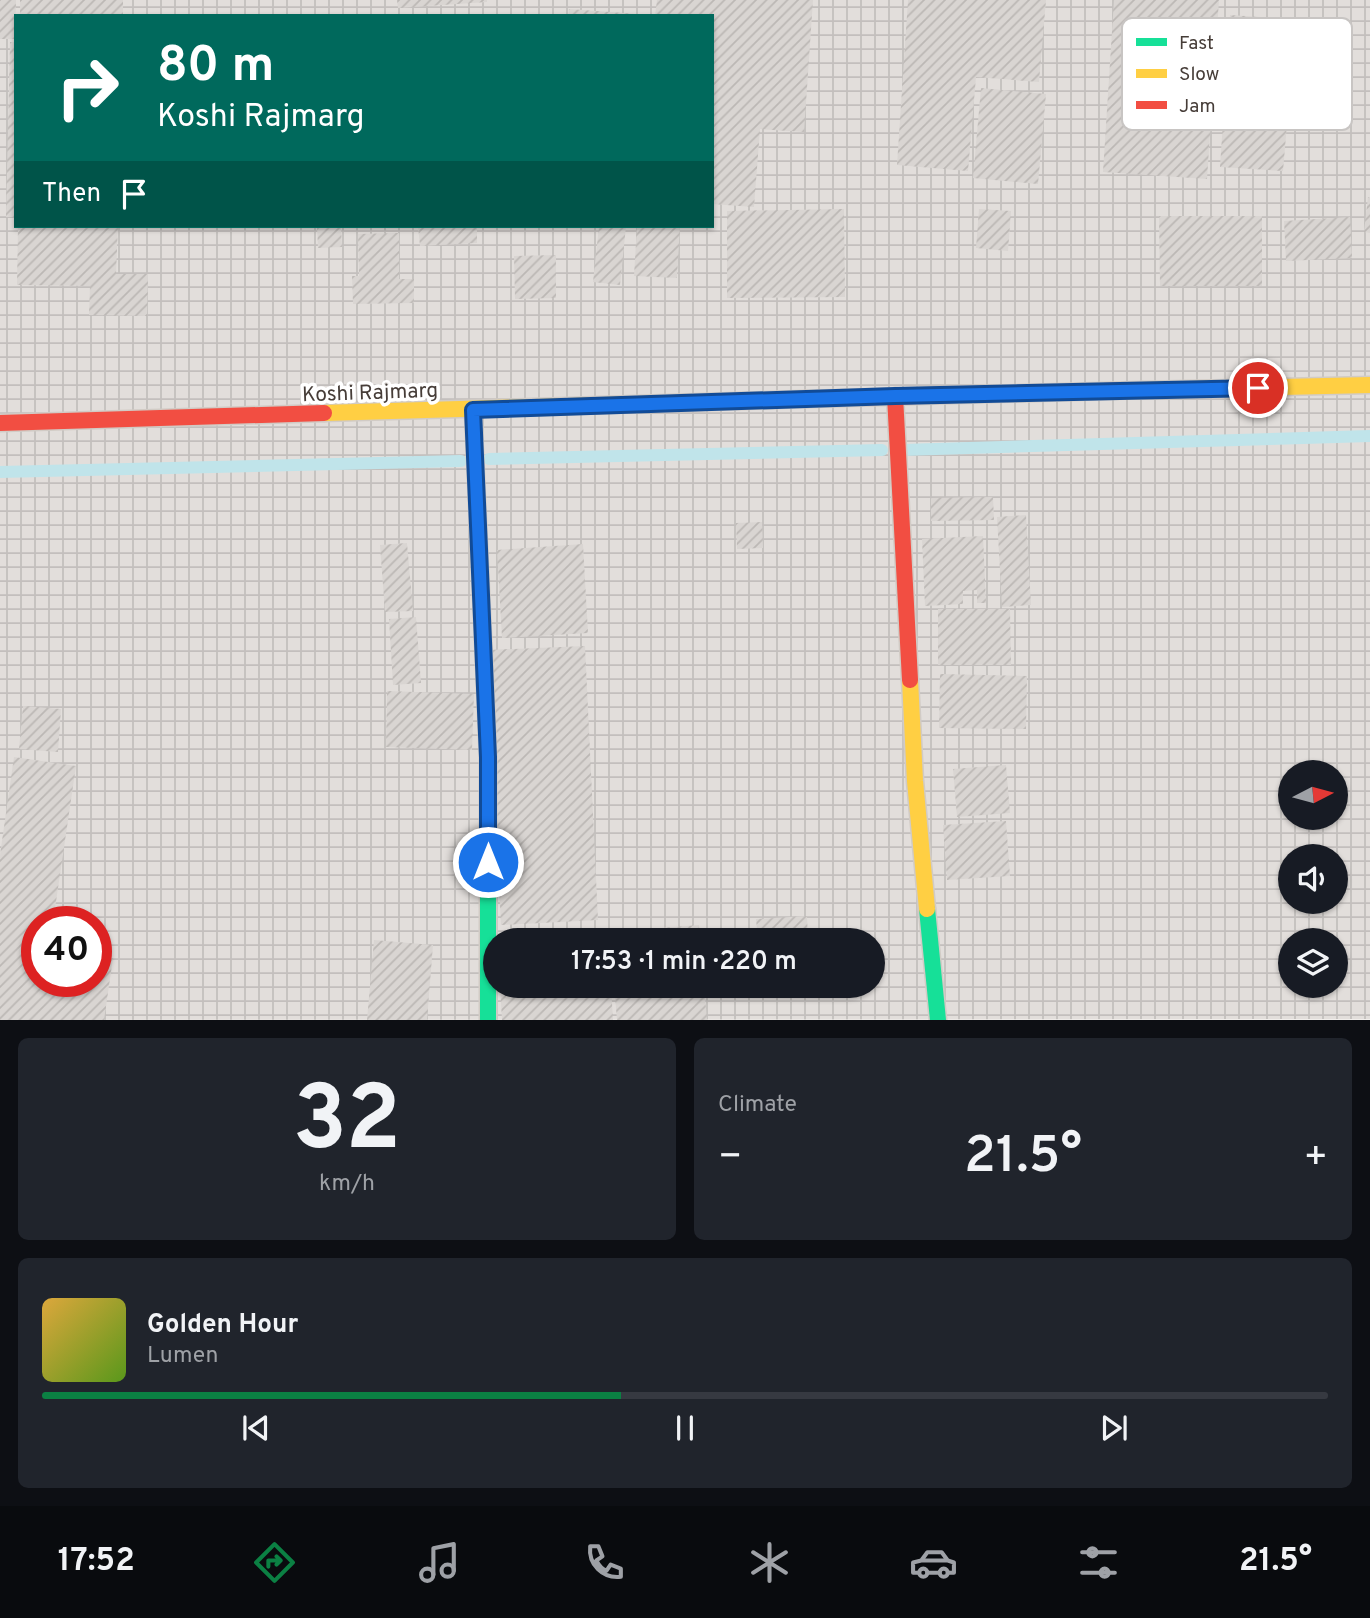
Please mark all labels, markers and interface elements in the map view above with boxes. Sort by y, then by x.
legend [1122,18,1352,130]
text: Fast [1179,32,1214,56]
text: 80 m [157,37,274,99]
icon: right [42,42,133,133]
text: Slow [1179,63,1219,87]
text: Jam [1179,95,1216,119]
text: Koshi Rajmarg [157,98,365,138]
icon: arrive [115,175,153,213]
text: Then [42,178,101,211]
pin [1228,358,1288,418]
icon: arrive [1239,369,1277,407]
street label: Koshi Rajmarg [302,378,439,409]
north arrow [1278,760,1348,830]
map controls [1278,760,1348,998]
position arrow [451,825,525,899]
button: sound [1278,844,1348,914]
speed limit sign: 40 [21,906,112,997]
button: layers [1278,928,1348,998]
text: 17:53 · 1 min · 220 m [571,946,797,979]
text: 32 [293,1067,401,1182]
text: Climate [718,1091,797,1120]
text: 21.5° [964,1125,1082,1191]
text: − [718,1134,743,1183]
text: + [1303,1134,1328,1183]
text: km/h [319,1170,375,1199]
text: Golden Hour [147,1309,298,1342]
text: Lumen [147,1342,218,1371]
icon: previous [237,1409,275,1447]
icon: pause [666,1409,704,1447]
icon: next [1095,1409,1133,1447]
icon: directions [250,1538,299,1587]
icon: music [415,1538,464,1587]
icon: phone [580,1538,629,1587]
icon: climate [745,1538,794,1587]
icon: car [909,1538,958,1587]
icon: filters [1074,1538,1123,1587]
text: 17:52 [58,1542,135,1582]
text: 21.5° [1239,1542,1312,1582]

